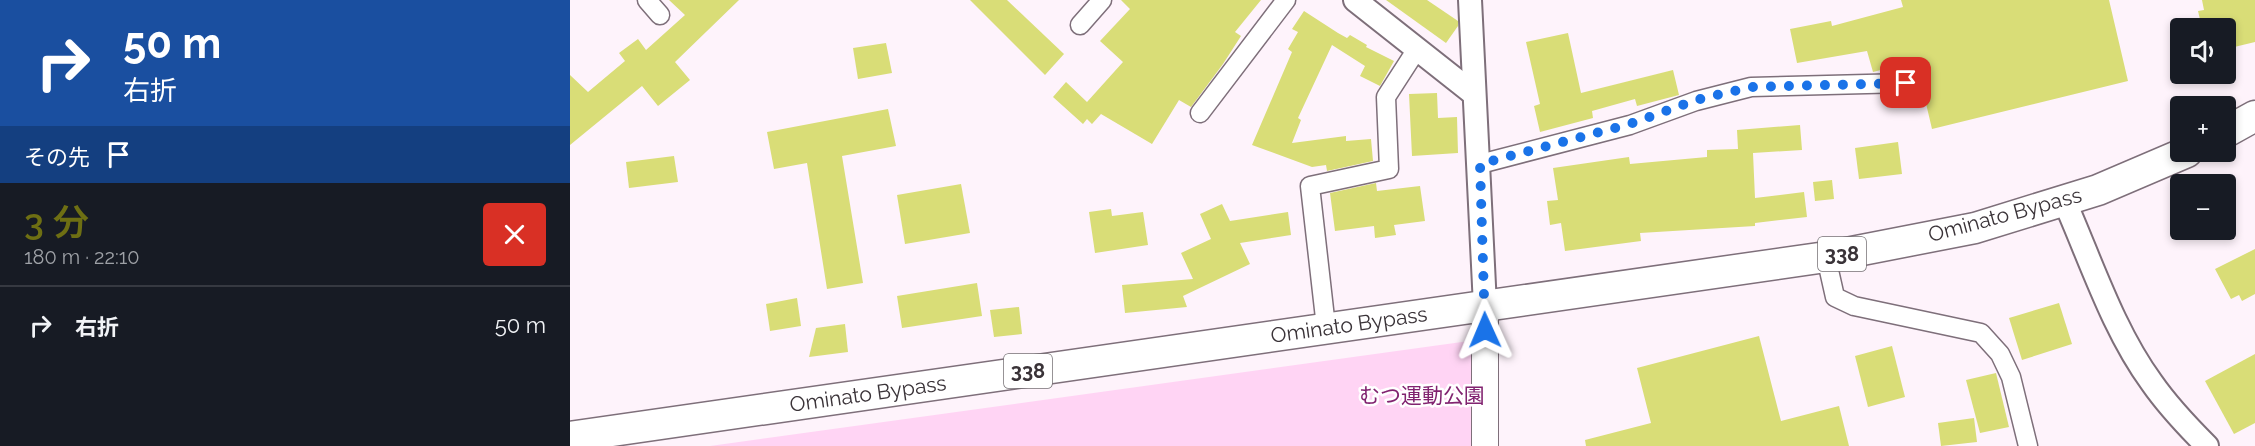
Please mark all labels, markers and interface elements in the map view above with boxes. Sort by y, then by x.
map controls [2170,18,2236,240]
button: sound [2170,18,2236,84]
text: 50 m [123,19,221,68]
icon: right [24,24,102,102]
pin [1880,57,1931,108]
icon: arrive [1889,66,1922,99]
text: 右折 [123,75,177,106]
button: + [2170,96,2236,162]
icon: arrive [102,138,135,171]
text: その先 [24,144,90,170]
button: − [2170,174,2236,240]
street label: Ominato Bypass [1925,182,2084,247]
text: 3 分 [24,201,89,243]
button: close [483,203,546,266]
road number: 338 [1818,237,1866,271]
text: 180 m · 22:10 [24,245,140,269]
position arrow [1453,298,1517,362]
street label: Ominato Bypass [1269,301,1429,348]
icon: right [24,309,57,342]
text: 50 m [495,312,546,338]
text: 右折 [75,314,119,340]
road number: 338 [1004,354,1052,388]
street label: Ominato Bypass [788,370,948,417]
park label: むつ運動公園 [1359,383,1485,408]

